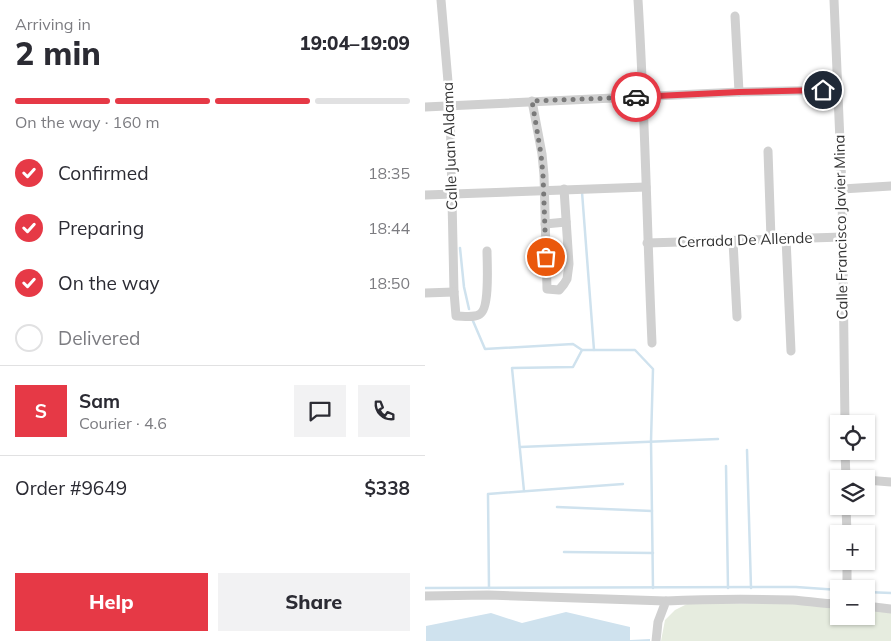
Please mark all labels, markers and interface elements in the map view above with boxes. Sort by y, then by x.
text: Arriving in [15,14,91,34]
text: 19:04–19:09 [299,31,410,55]
text: 2 min [15,33,101,73]
pin [802,69,844,111]
courier [611,72,661,122]
icon: home [809,76,837,104]
street label: Calle Juan Aldama [438,82,461,210]
icon: car [622,83,650,111]
text: On the way · 160 m [15,112,160,132]
street label: Calle Francisco Javier Mina [829,134,852,320]
icon: check [15,159,43,187]
text: Confirmed [58,161,149,185]
text: 18:35 [368,163,410,183]
icon: check [15,214,43,242]
text: Preparing [58,216,144,240]
text: 18:44 [368,218,410,238]
street label: Cerrada De Allende [677,228,813,251]
pin [525,236,567,278]
icon: bag [532,243,560,271]
icon: check [15,269,43,297]
text: On the way [58,271,160,295]
text: 18:50 [368,273,410,293]
text: Delivered [58,326,140,350]
button: chat [294,385,346,437]
button: phone [358,385,410,437]
text: Sam [79,389,120,413]
text: S [35,399,47,423]
text: Courier · 4.6 [79,413,167,433]
map controls [830,415,875,625]
button: locate [830,415,875,460]
button: layers [830,470,875,515]
text: Order #9649 [15,476,127,500]
text: $338 [364,476,410,500]
button: + [830,525,875,570]
button: Help [15,573,208,631]
button: Share [218,573,410,631]
button: − [830,580,875,625]

